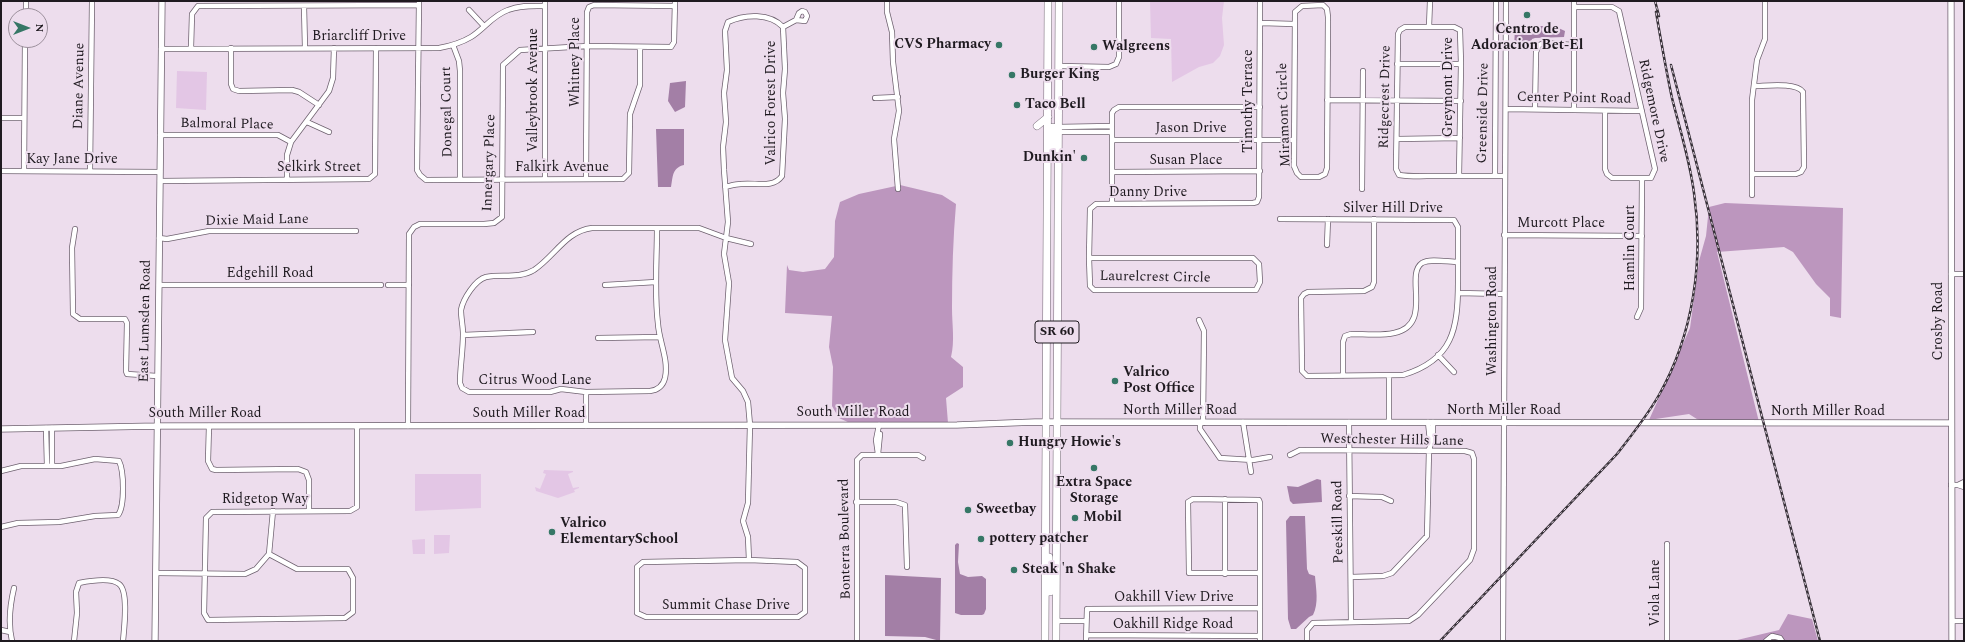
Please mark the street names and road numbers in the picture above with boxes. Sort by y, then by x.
street label: Whitney Place [568,17,584,107]
street label: Valleybrook Avenue [526,28,542,152]
street label: Briarcliff Drive [312,29,406,45]
street label: Greymont Drive [1441,37,1457,137]
street label: Valrico Forest Drive [764,41,780,165]
street label: Diane Avenue [71,43,89,129]
street label: Ridgecrest Drive [1377,45,1395,149]
street label: Timothy Terrace [1241,49,1257,153]
street label: Ridgemore Drive [1634,58,1672,164]
street label: Greenside Drive [1475,62,1493,164]
street label: Miramont Circle [1275,63,1295,167]
street label: Donegal Court [439,66,457,158]
street label: Center Point Road [1517,90,1631,108]
street label: Innergary Place [480,114,500,212]
street label: Balmoral Place [180,116,274,134]
street label: Jason Drive [1155,121,1227,137]
street label: Kay Jane Drive [26,152,118,168]
street label: Susan Place [1149,153,1223,169]
street label: Selkirk Street [277,160,361,176]
street label: Falkirk Avenue [515,160,609,176]
street label: Danny Drive [1109,185,1187,201]
street label: Silver Hill Drive [1343,201,1443,217]
street label: Hamlin Court [1623,205,1639,291]
street label: Dixie Maid Lane [205,212,309,230]
street label: Murcott Place [1517,216,1605,232]
street label: East Lumsden Road [137,259,155,383]
street label: Edgehill Road [227,266,313,282]
street label: Washington Road [1485,266,1501,376]
street label: Laurelcrest Circle [1099,269,1211,287]
street label: Crosby Road [1931,282,1947,360]
road number: SR 60 [1035,321,1079,343]
street label: Citrus Wood Lane [478,373,592,389]
street label: North Miller Road [1123,403,1237,419]
street label: North Miller Road [1447,403,1561,419]
street label: North Miller Road [1771,404,1885,420]
street label: South Miller Road [796,405,910,421]
street label: South Miller Road [148,406,262,422]
street label: South Miller Road [472,406,586,422]
street label: Westchester Hills Lane [1320,431,1464,451]
street label: Bonterra Boulevard [837,478,855,600]
street label: Peeskill Road [1330,480,1348,564]
street label: Ridgetop Way [222,492,308,508]
street label: Viola Lane [1648,559,1664,627]
street label: Oakhill View Drive [1114,590,1234,606]
street label: Summit Chase Drive [662,598,790,614]
street label: Oakhill Ridge Road [1113,617,1233,633]

